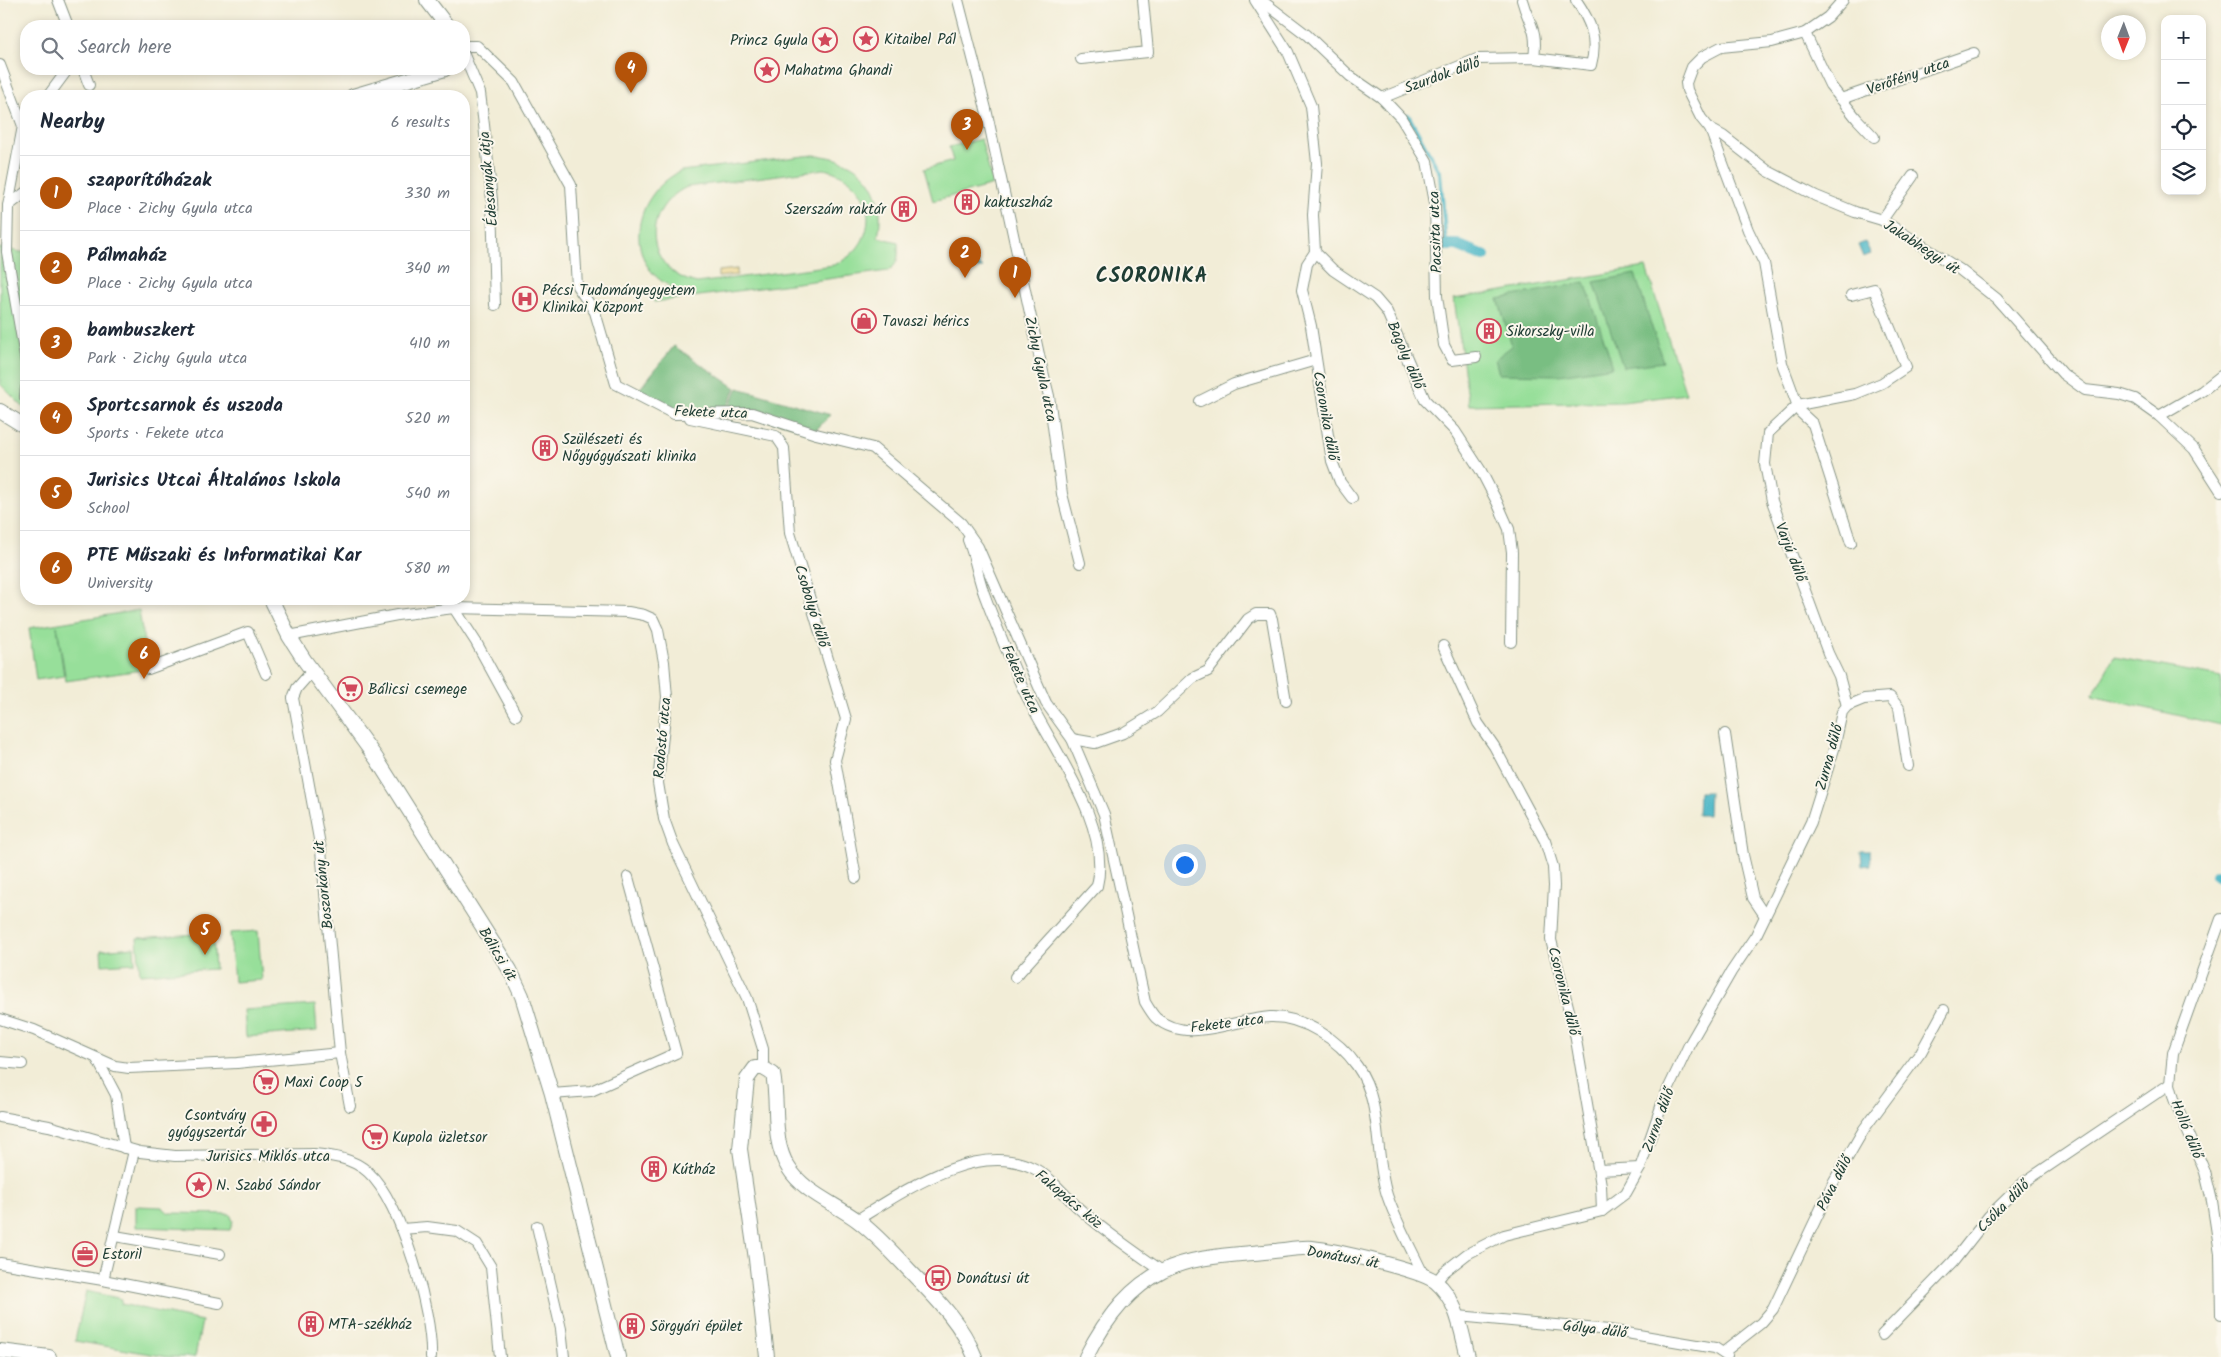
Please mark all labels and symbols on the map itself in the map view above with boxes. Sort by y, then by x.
north arrow [2101,15,2146,60]
place icon: Kitaibel Pál [853,26,879,52]
place icon: Princz Gyula [812,27,838,53]
place label: Kitaibel Pál [884,28,956,52]
place label: Princz Gyula [730,29,808,53]
street label: Szurdok dűlő [1401,51,1485,101]
pin: 4 [615,52,647,93]
street label: Verőfény utca [1864,52,1953,102]
place icon: Mahatma Ghandi [754,57,780,83]
place label: Mahatma Ghandi [784,59,893,83]
pin: 3 [951,109,983,150]
street label: Édesanyák útja [473,130,505,227]
building icon: kaktuszház [954,189,980,215]
street label: Pacsirta utca [1423,190,1449,274]
place label: kaktuszház [984,191,1053,215]
building icon: Szerszám raktár [891,196,917,222]
place label: Szerszám raktár [785,198,887,222]
street label: Jakabhegyi út [1878,214,1965,282]
pin: 2 [949,237,981,278]
pin: 1 [999,257,1031,298]
district label: CSORONIKA [1096,261,1208,293]
place label: Pécsi Tudományegyetem Klinikai Központ [542,279,695,320]
hospital icon: Pécsi Tudományegyetem Klinikai Központ [512,286,538,312]
shop icon: Tavaszi hérics [851,308,877,334]
place label: Tavaszi hérics [882,310,970,334]
street label: Zichy Gyula utca [1017,314,1063,424]
street label: Bagoly dűlő [1380,317,1431,394]
building icon: Sikorszky-villa [1476,318,1502,344]
place label: Sikorszky-villa [1506,320,1595,344]
street label: Csoronika dűlő [1305,369,1345,464]
street label: Fekete utca [674,400,748,426]
place label: Szülészeti és Nőgyógyászati klinika [562,428,696,469]
building icon: Szülészeti és Nőgyógyászati klinika [532,435,558,461]
street label: Varjú dűlő [1768,519,1813,587]
street label: Csobolyó dűlő [787,562,835,652]
pin: 6 [128,638,160,679]
street label: Fekete utca [994,641,1046,718]
supermarket icon: Bálicsi csemege [337,676,363,702]
place label: Bálicsi csemege [368,678,467,702]
street label: Rodostó utca [647,696,679,780]
street label: Zurna dűlő [1810,720,1851,793]
street label: Boszorkány út [307,839,341,931]
your location [1172,852,1198,878]
pin: 5 [189,914,221,955]
street label: Bálicsi út [472,923,523,986]
street label: Csoronika dűlő [1540,944,1586,1039]
street label: Fekete utca [1189,1008,1265,1040]
supermarket icon: Maxi Coop 5 [253,1069,279,1095]
place label: Maxi Coop 5 [284,1071,364,1095]
street label: Zurna dűlő [1636,1083,1682,1156]
street label: Holló dűlő [2163,1096,2209,1164]
place label: Csontváry gyógyszertár [167,1104,247,1145]
pharmacy icon: Csontváry gyógyszertár [251,1111,277,1137]
supermarket icon: Kupola üzletsor [362,1124,388,1150]
place label: Kupola üzletsor [392,1126,488,1150]
street label: Jurisics Miklós utca [206,1145,330,1169]
street label: Páva dűlő [1811,1150,1860,1216]
building icon: Kútház [641,1156,667,1182]
place label: Kútház [672,1158,716,1182]
street label: Fakopács köz [1029,1164,1108,1236]
place icon: N. Szabó Sándor [186,1172,212,1198]
place label: N. Szabó Sándor [216,1174,321,1198]
street label: Csóka dűlő [1971,1174,2037,1239]
street label: Donátusi út [1305,1240,1381,1276]
office icon: Estoril [72,1241,98,1267]
place label: Estoril [102,1243,142,1267]
bus stop icon: Donátusi út [925,1265,951,1291]
place label: Donátusi út [956,1267,1030,1291]
building icon: MTA-székház [298,1311,324,1337]
place label: MTA-székház [328,1313,413,1337]
building icon: Sörgyári épület [619,1313,645,1339]
street label: Gólya dűlő [1561,1314,1630,1346]
place label: Sörgyári épület [650,1315,743,1339]

